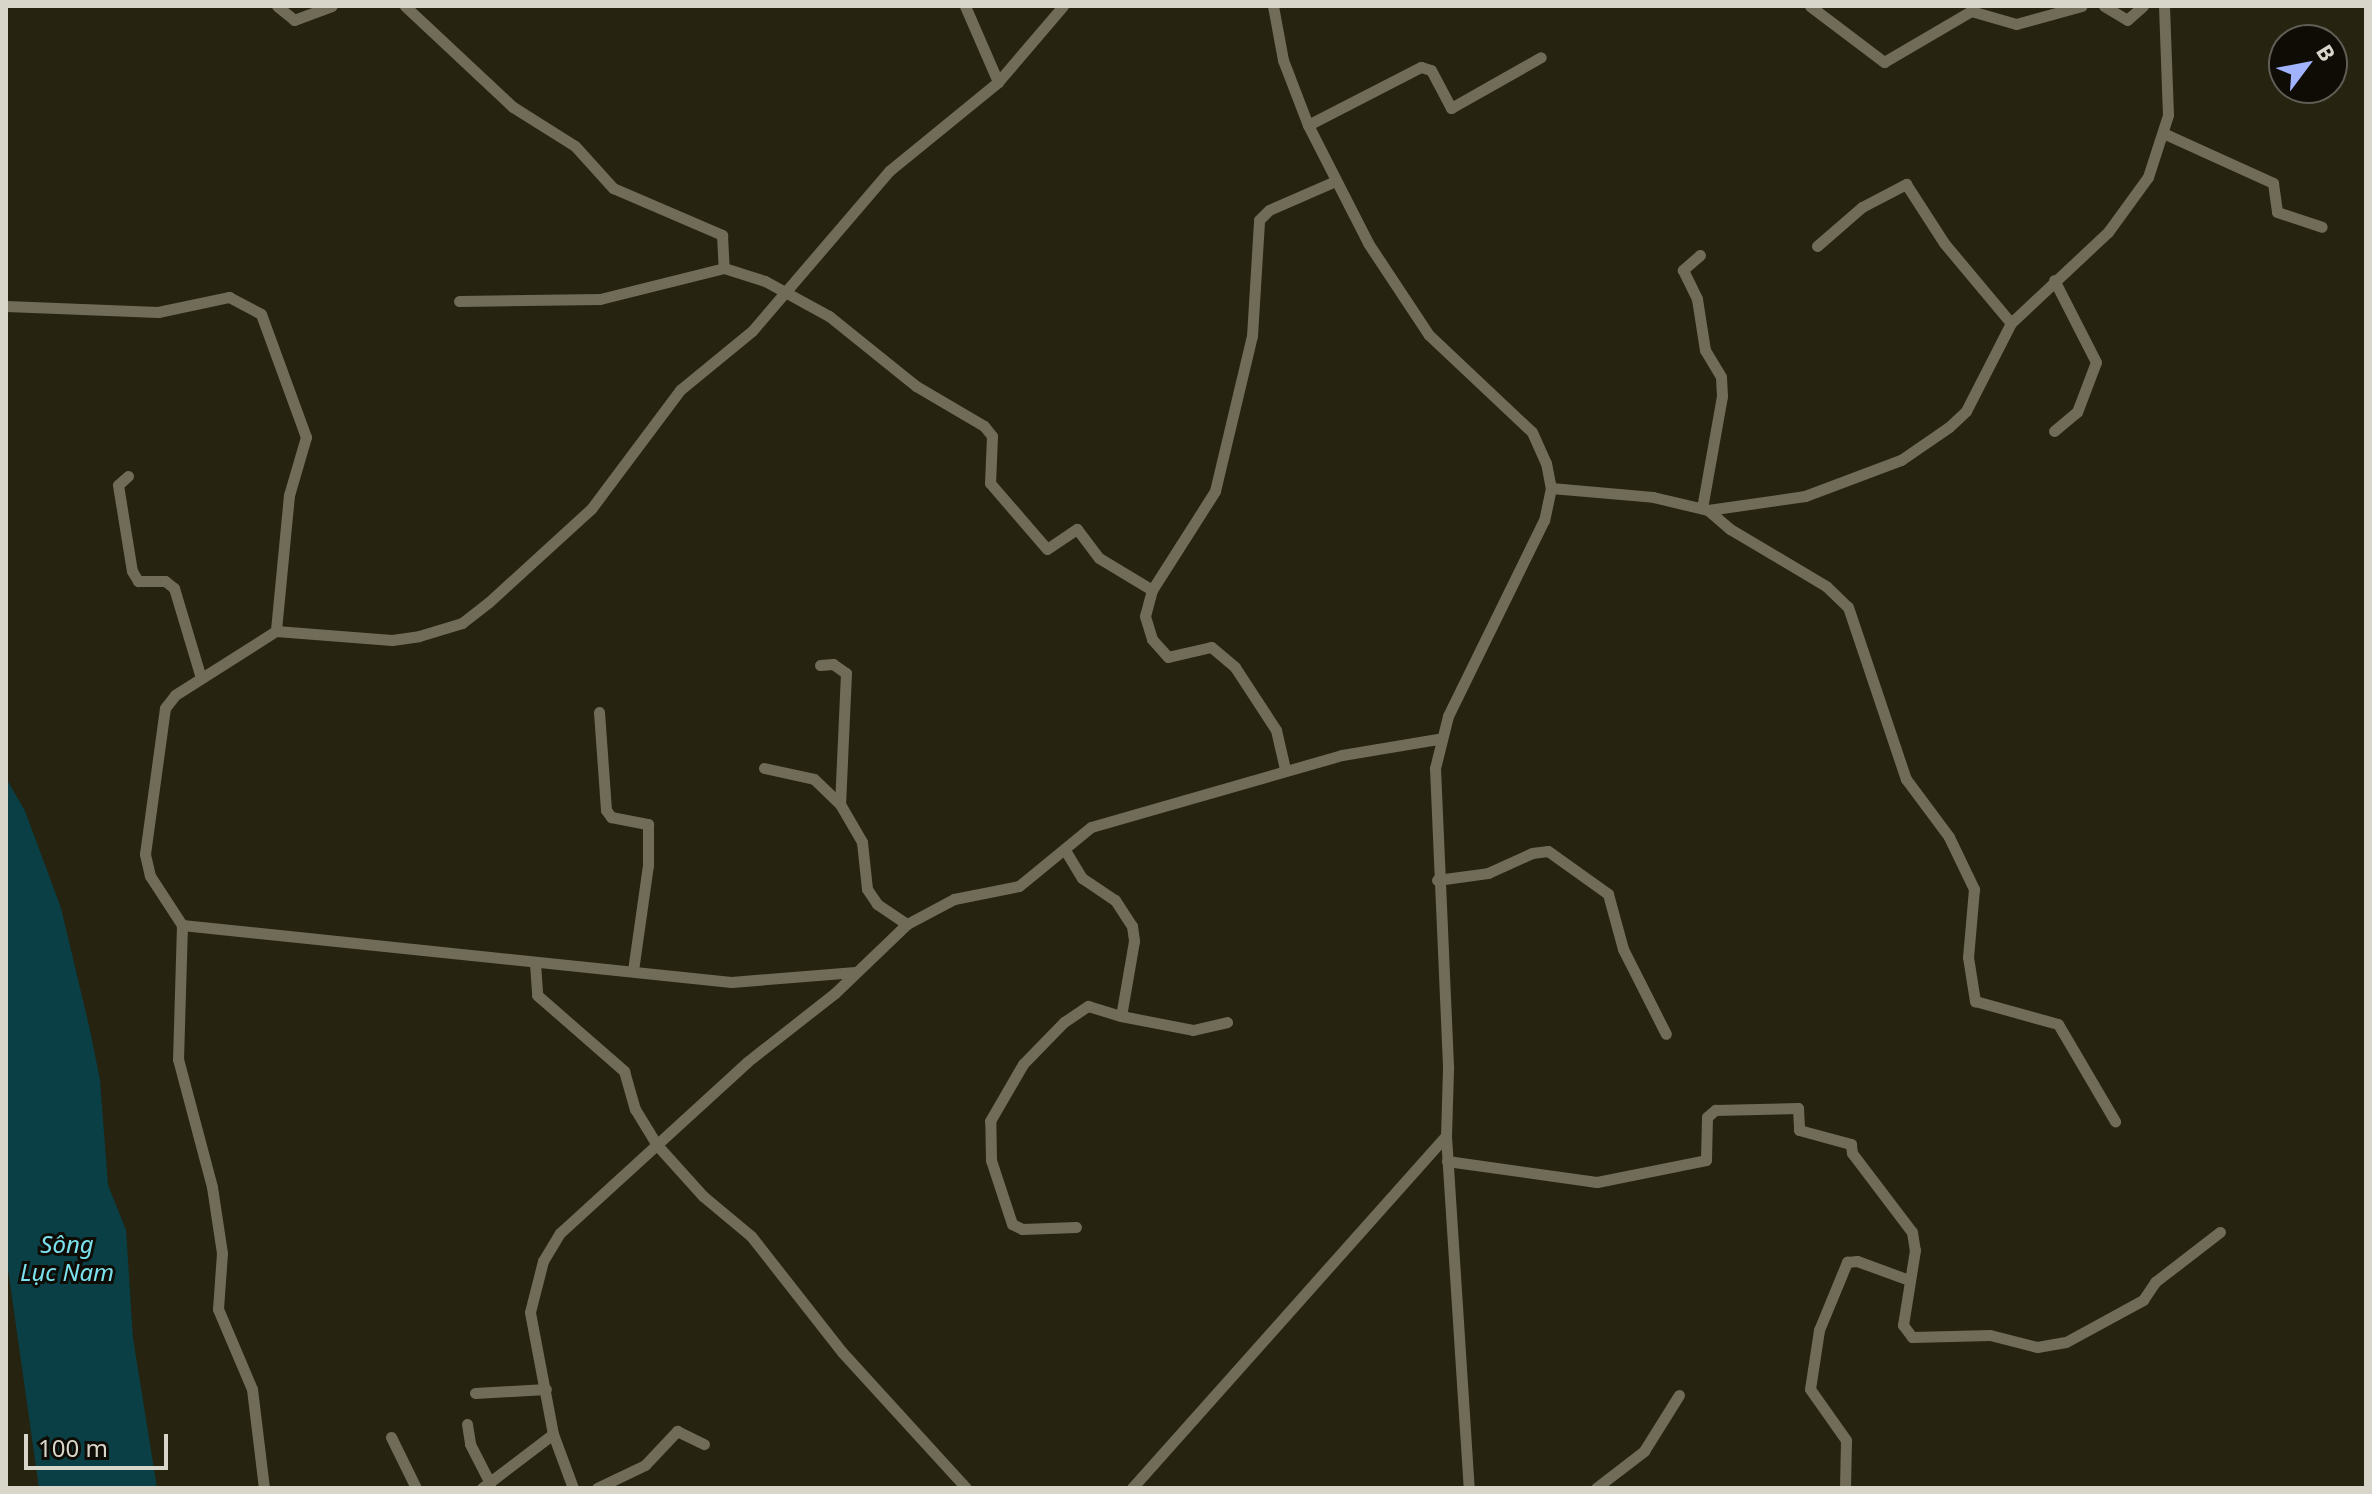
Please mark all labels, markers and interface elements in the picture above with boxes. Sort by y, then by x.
north arrow [2268,24,2348,104]
text: B [2310,38,2343,66]
water label: Sông Lục Nam [20,1230,114,1286]
scale bar [28,1418,172,1468]
text: 100 m [38,1431,108,1464]

